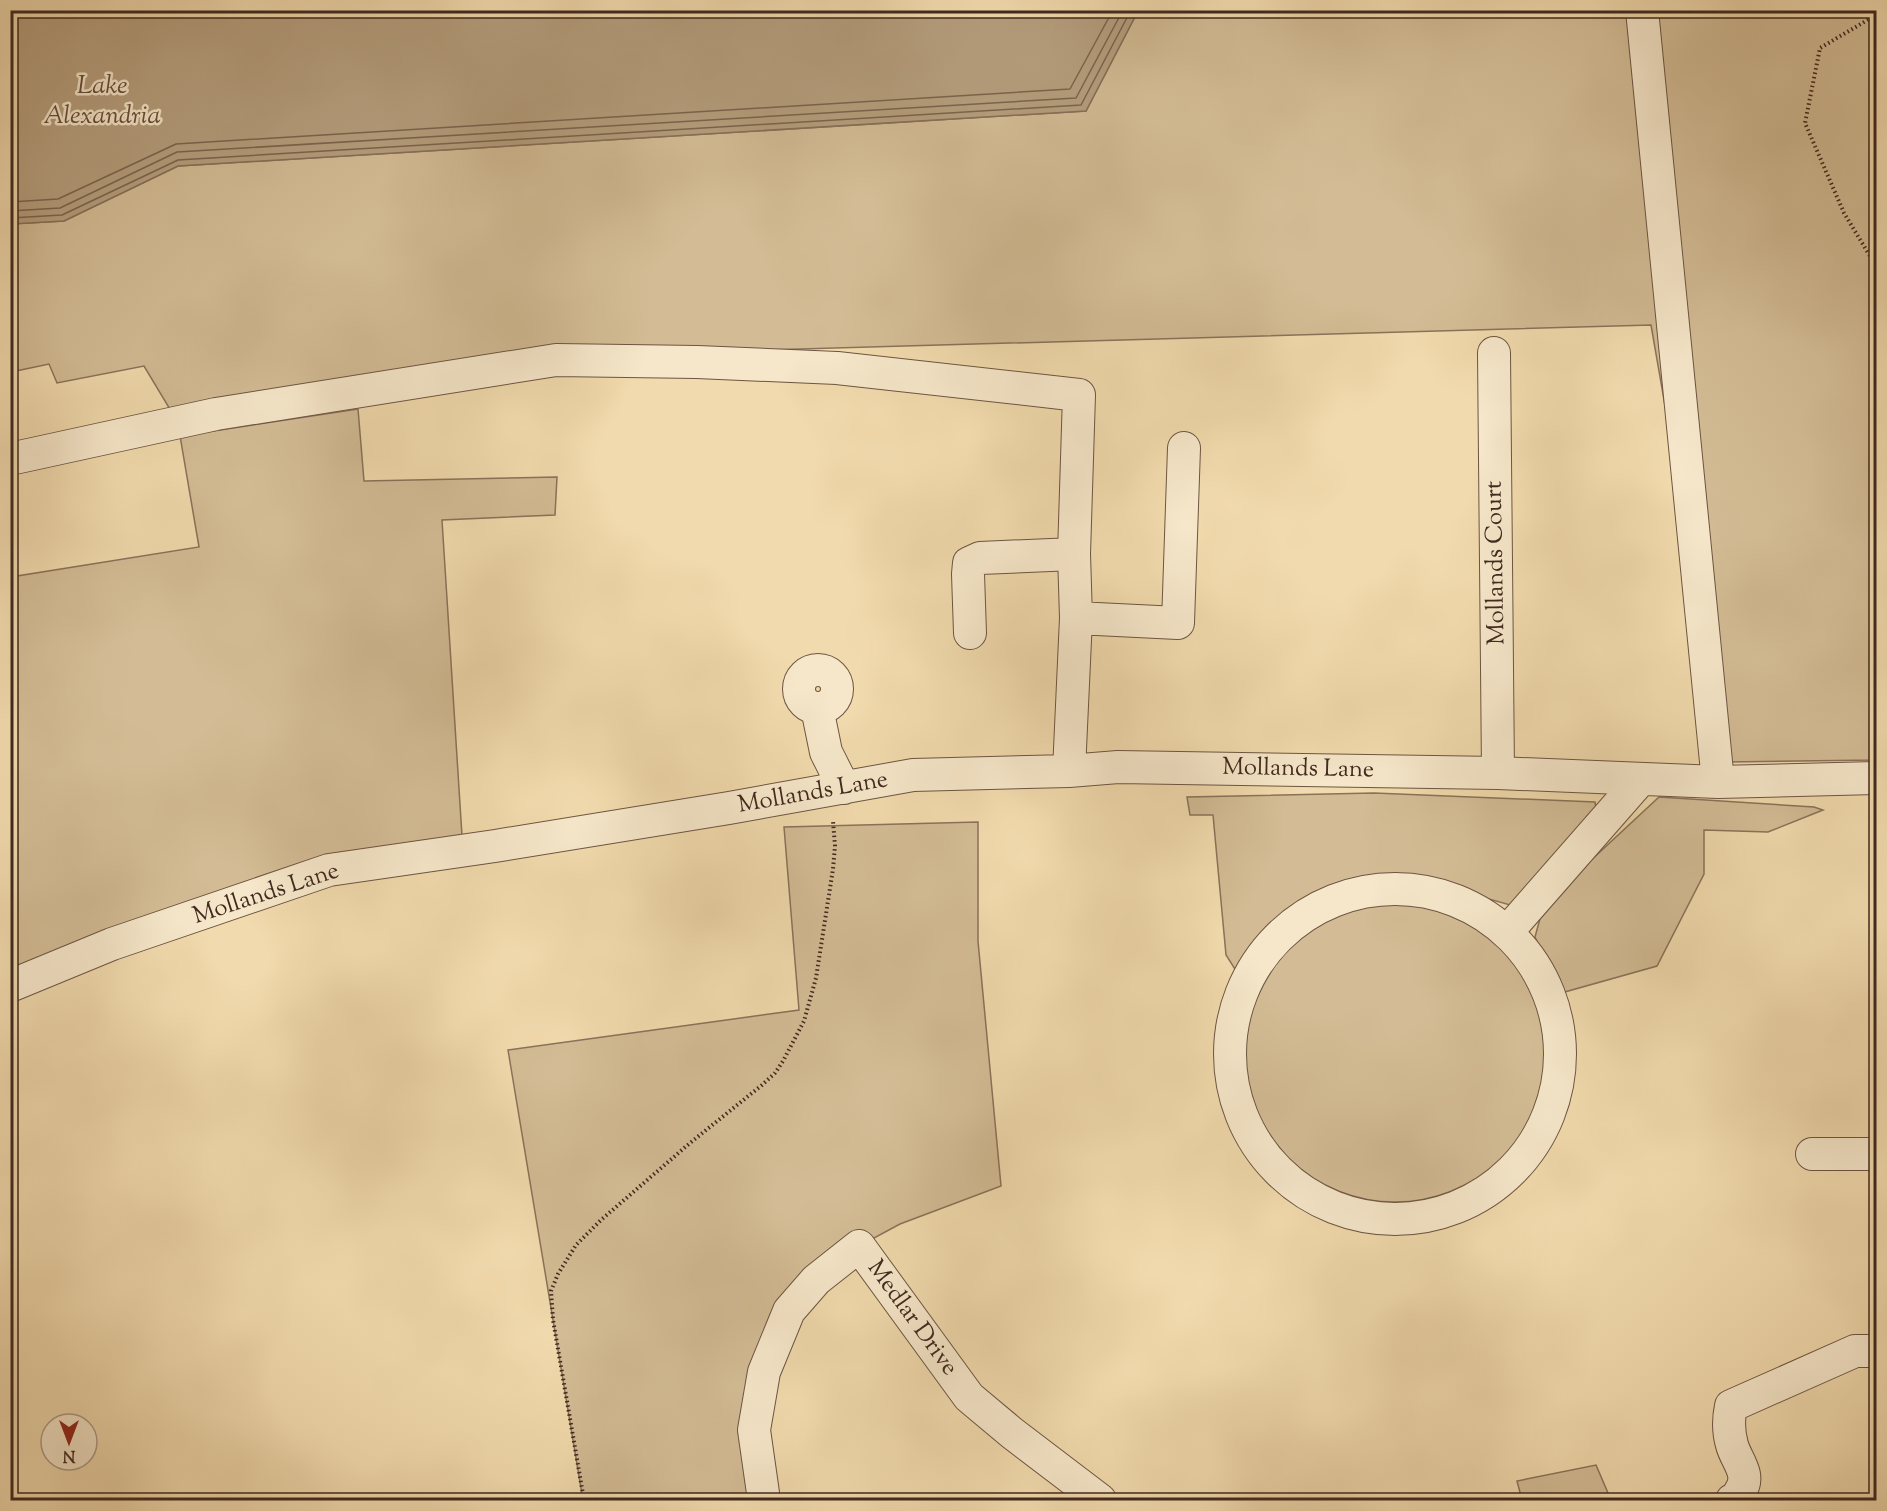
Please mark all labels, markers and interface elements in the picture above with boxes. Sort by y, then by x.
water label: Lake Alexandria [43,68,161,135]
street label: Mollands Court [1478,481,1514,645]
street label: Mollands Lane [1222,751,1374,787]
street label: Mollands Lane [735,763,891,823]
street label: Mollands Lane [189,854,343,934]
street label: Medlar Drive [858,1253,966,1383]
north arrow [39,1412,99,1472]
text: N [62,1443,75,1466]

